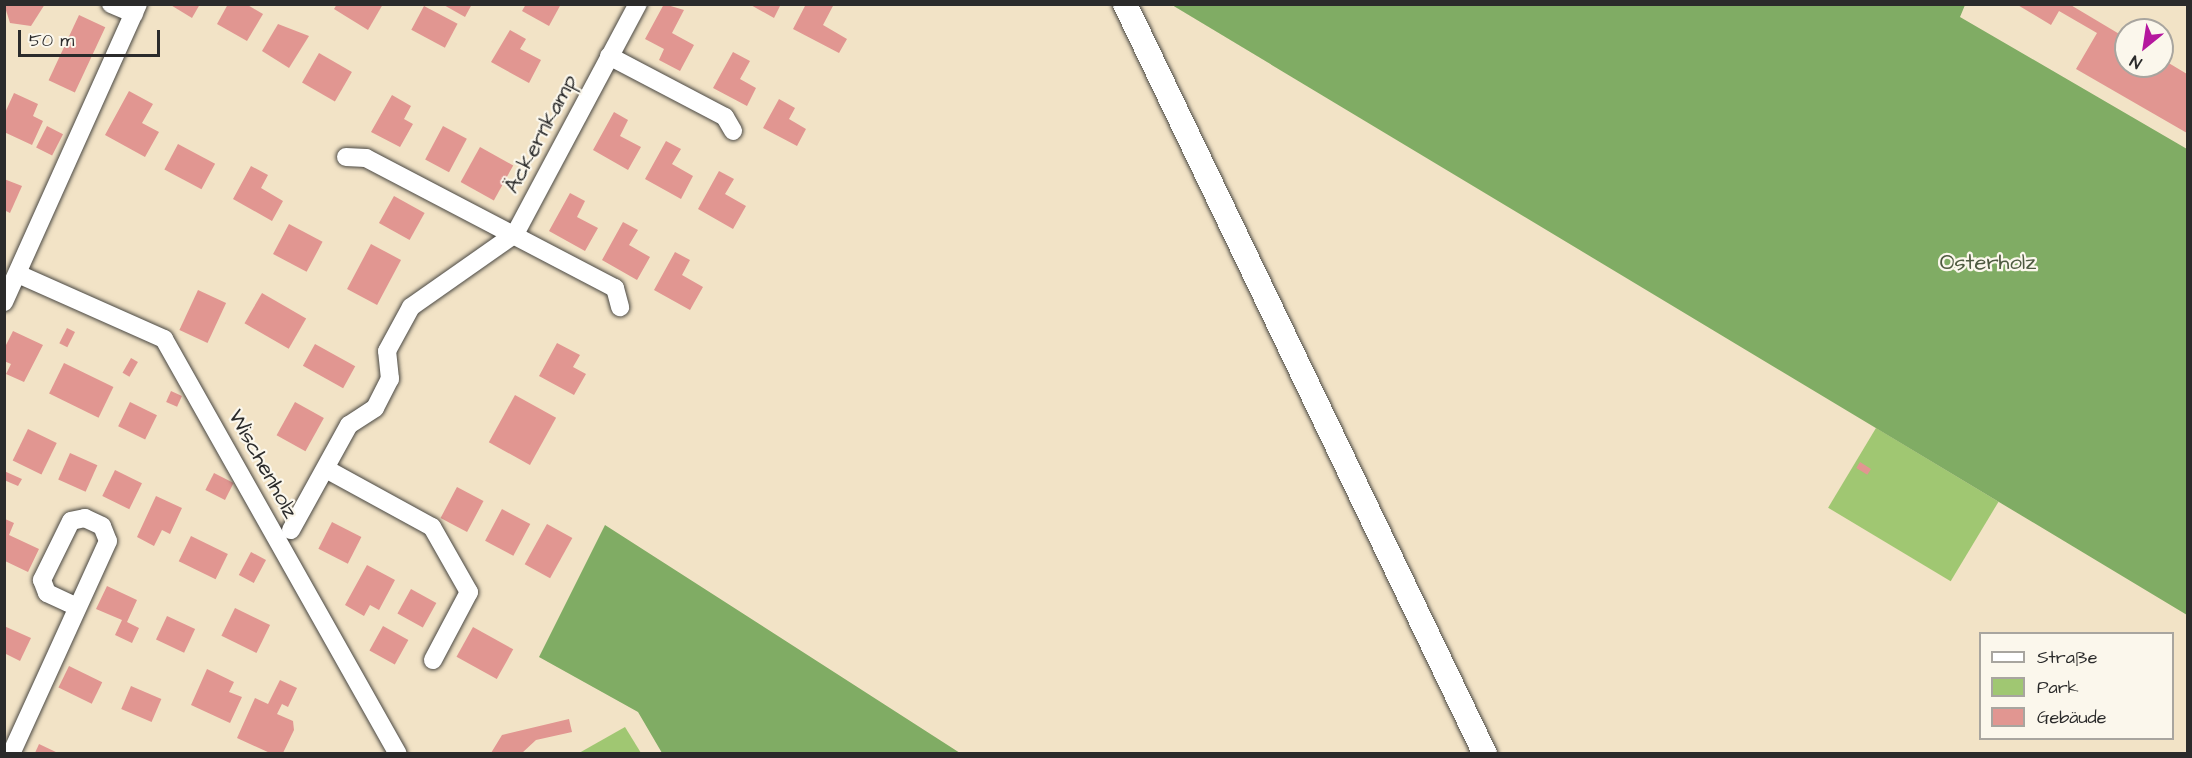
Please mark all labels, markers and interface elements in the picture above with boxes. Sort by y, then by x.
scale bar [21,18,164,56]
north arrow [2114,18,2174,78]
text: 50 m [29,28,74,53]
text: N [2126,50,2146,74]
street label: Äckernkamp [499,70,583,198]
park label: Osterholz [1940,250,2036,276]
street label: Wischenholz [222,405,304,523]
legend [1979,632,2174,740]
text: Straße [2037,645,2097,670]
text: Park [2037,675,2079,700]
text: Gebäude [2037,705,2107,730]

